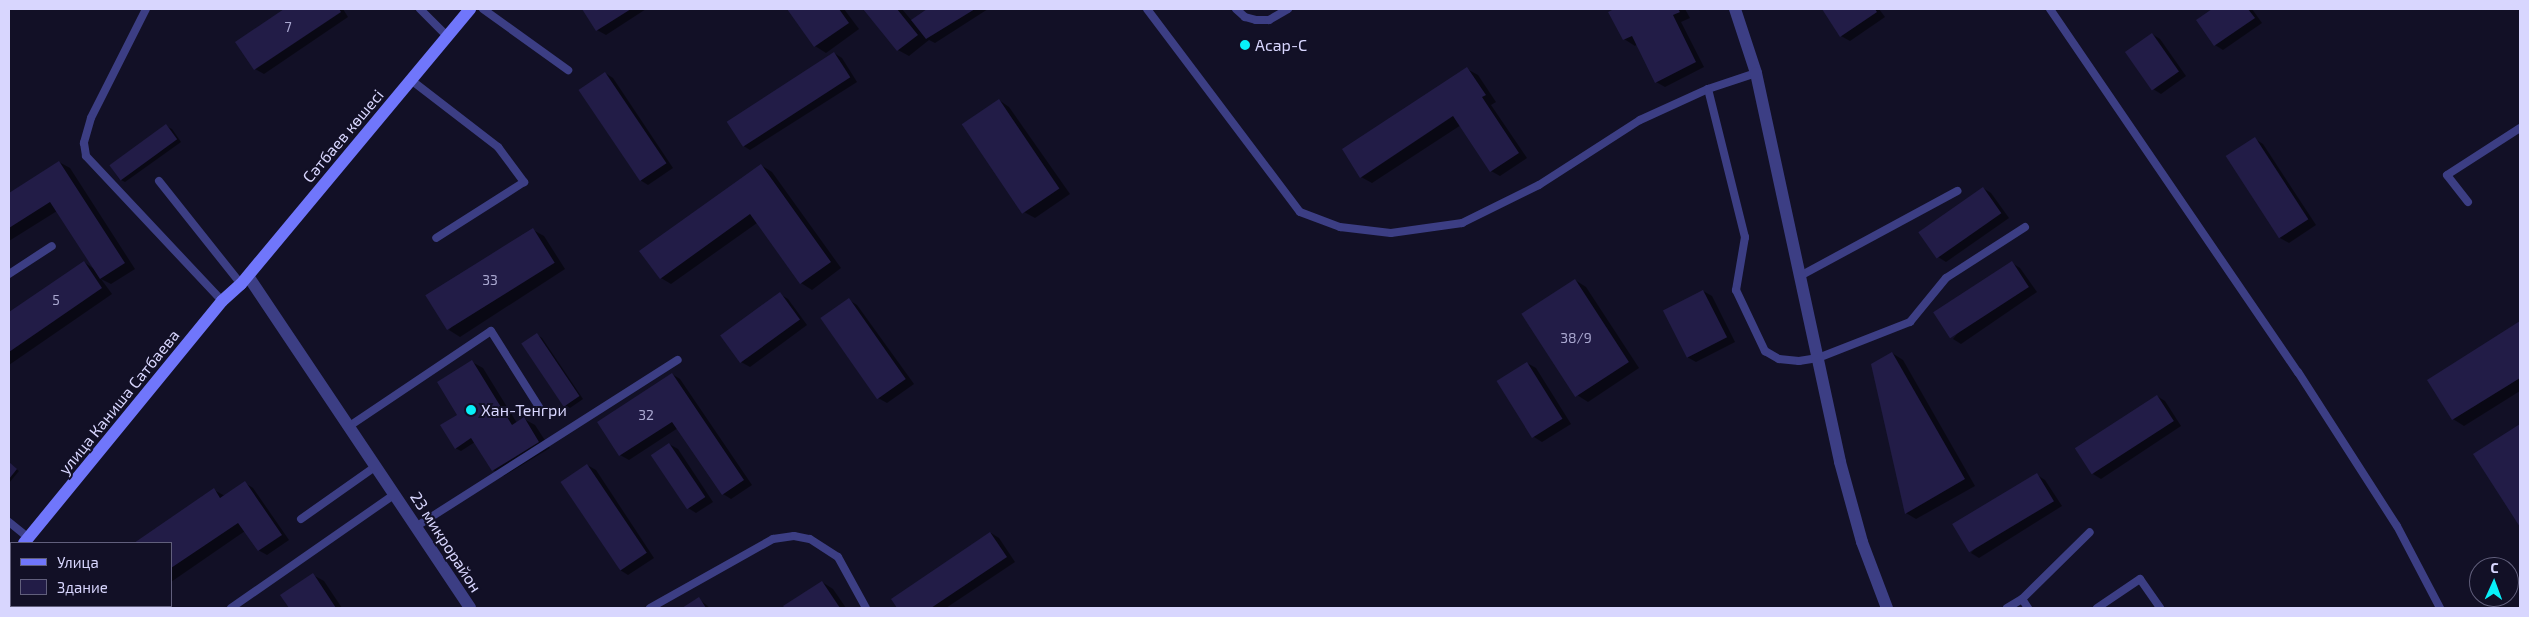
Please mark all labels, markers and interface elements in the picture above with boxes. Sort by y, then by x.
house number: 7 [284,19,292,35]
place label: Асар-С [1255,35,1307,55]
marker: Асар-С [1239,39,1251,51]
street label: Сәтбаев көшесі [299,86,387,186]
house number: 33 [482,272,498,288]
house number: 5 [52,292,60,308]
street label: улица Каниша Сатбаева [55,326,183,478]
house number: 38/9 [1560,330,1592,346]
place label: Хан-Тенгри [481,400,567,420]
marker: Хан-Тенгри [465,404,477,416]
house number: 32 [638,407,654,423]
street label: 23 микрорайон [406,488,486,596]
legend [10,542,172,607]
text: Улица [57,553,99,571]
north arrow [2469,557,2519,607]
text: С [2490,559,2499,576]
text: Здание [57,578,108,596]

